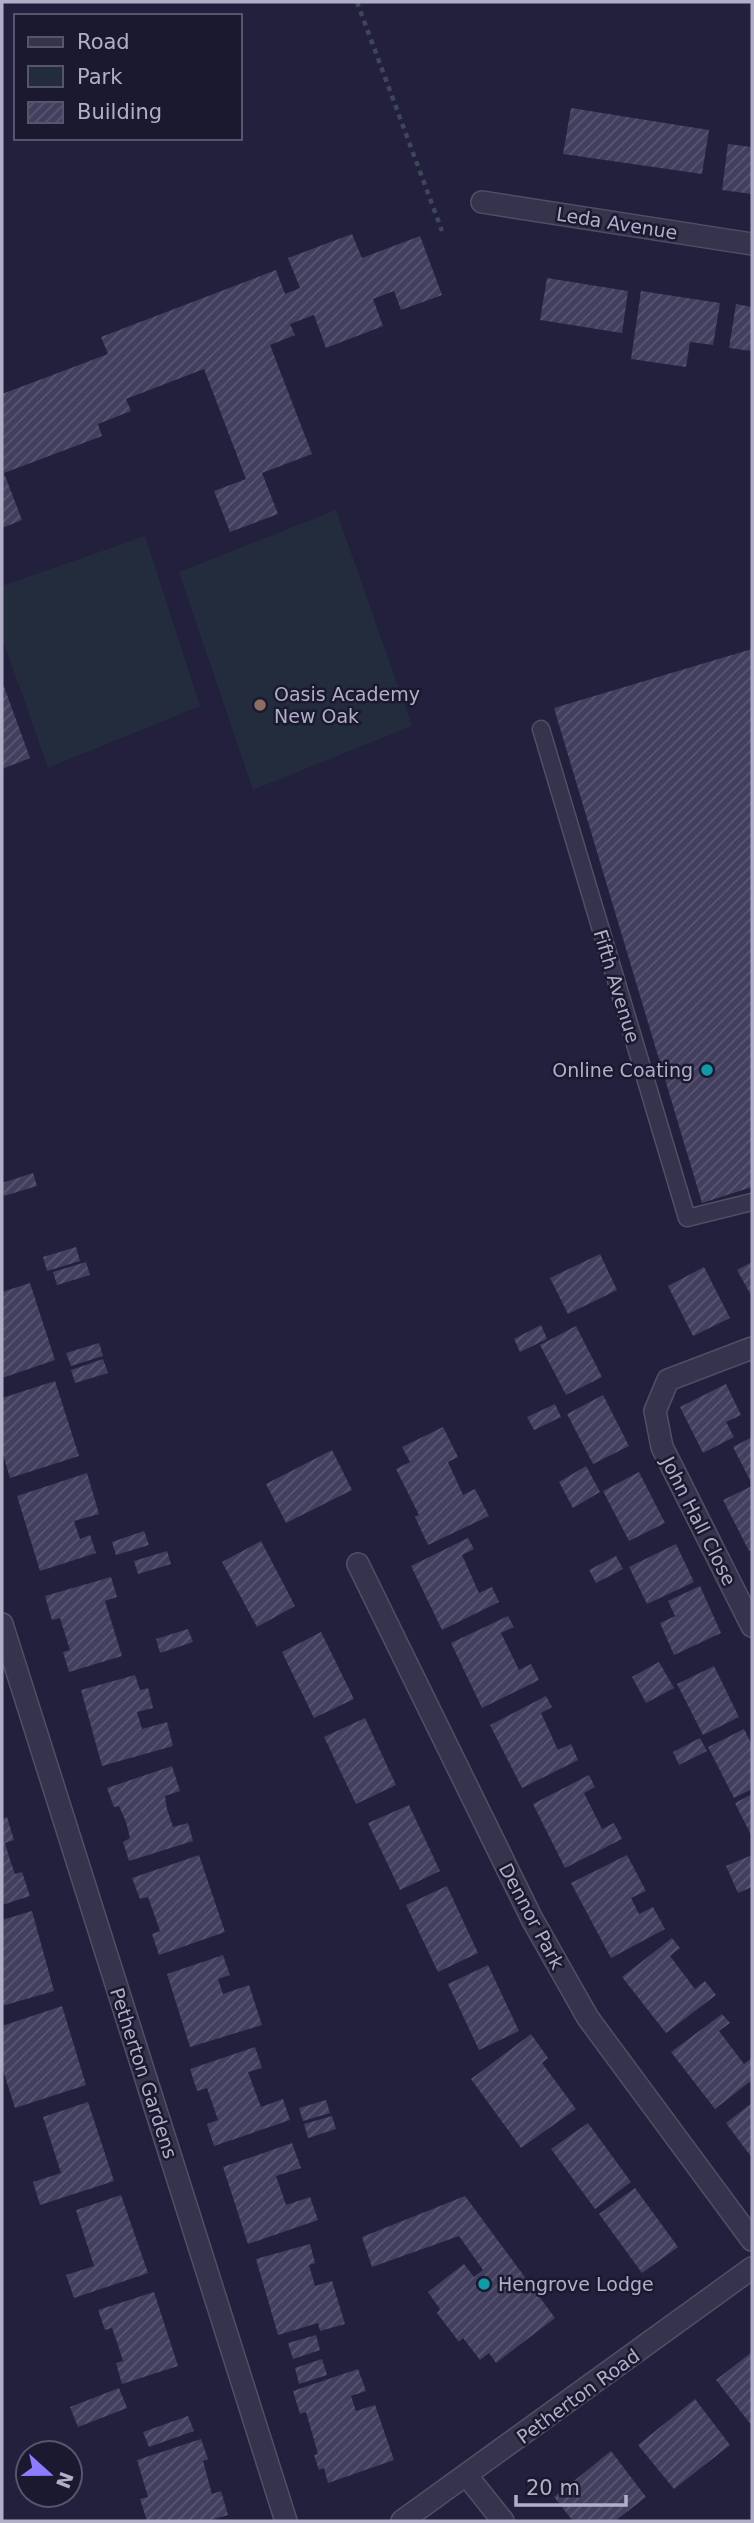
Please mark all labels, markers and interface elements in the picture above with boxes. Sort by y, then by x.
legend [14,14,242,140]
text: Road [77,30,130,54]
text: Park [77,65,123,89]
text: Building [77,100,162,124]
street label: Leda Avenue [555,203,679,243]
place label: Oasis Academy New Oak [274,683,420,727]
marker: Oasis Academy New Oak [252,697,268,713]
street label: Fifth Avenue [589,927,645,1045]
place label: Online Coating [552,1059,693,1081]
marker: Online Coating [699,1062,715,1078]
street label: John Hall Close [657,1452,741,1589]
street label: Dennor Park [495,1859,569,1973]
street label: Petherton Gardens [106,1985,182,2161]
place label: Hengrove Lodge [498,2273,654,2295]
marker: Hengrove Lodge [476,2276,492,2292]
street label: Petherton Road [512,2344,644,2448]
north arrow [14,2439,84,2509]
scale bar [516,2464,626,2508]
text: N [52,2469,78,2491]
text: 20 m [526,2476,580,2500]

